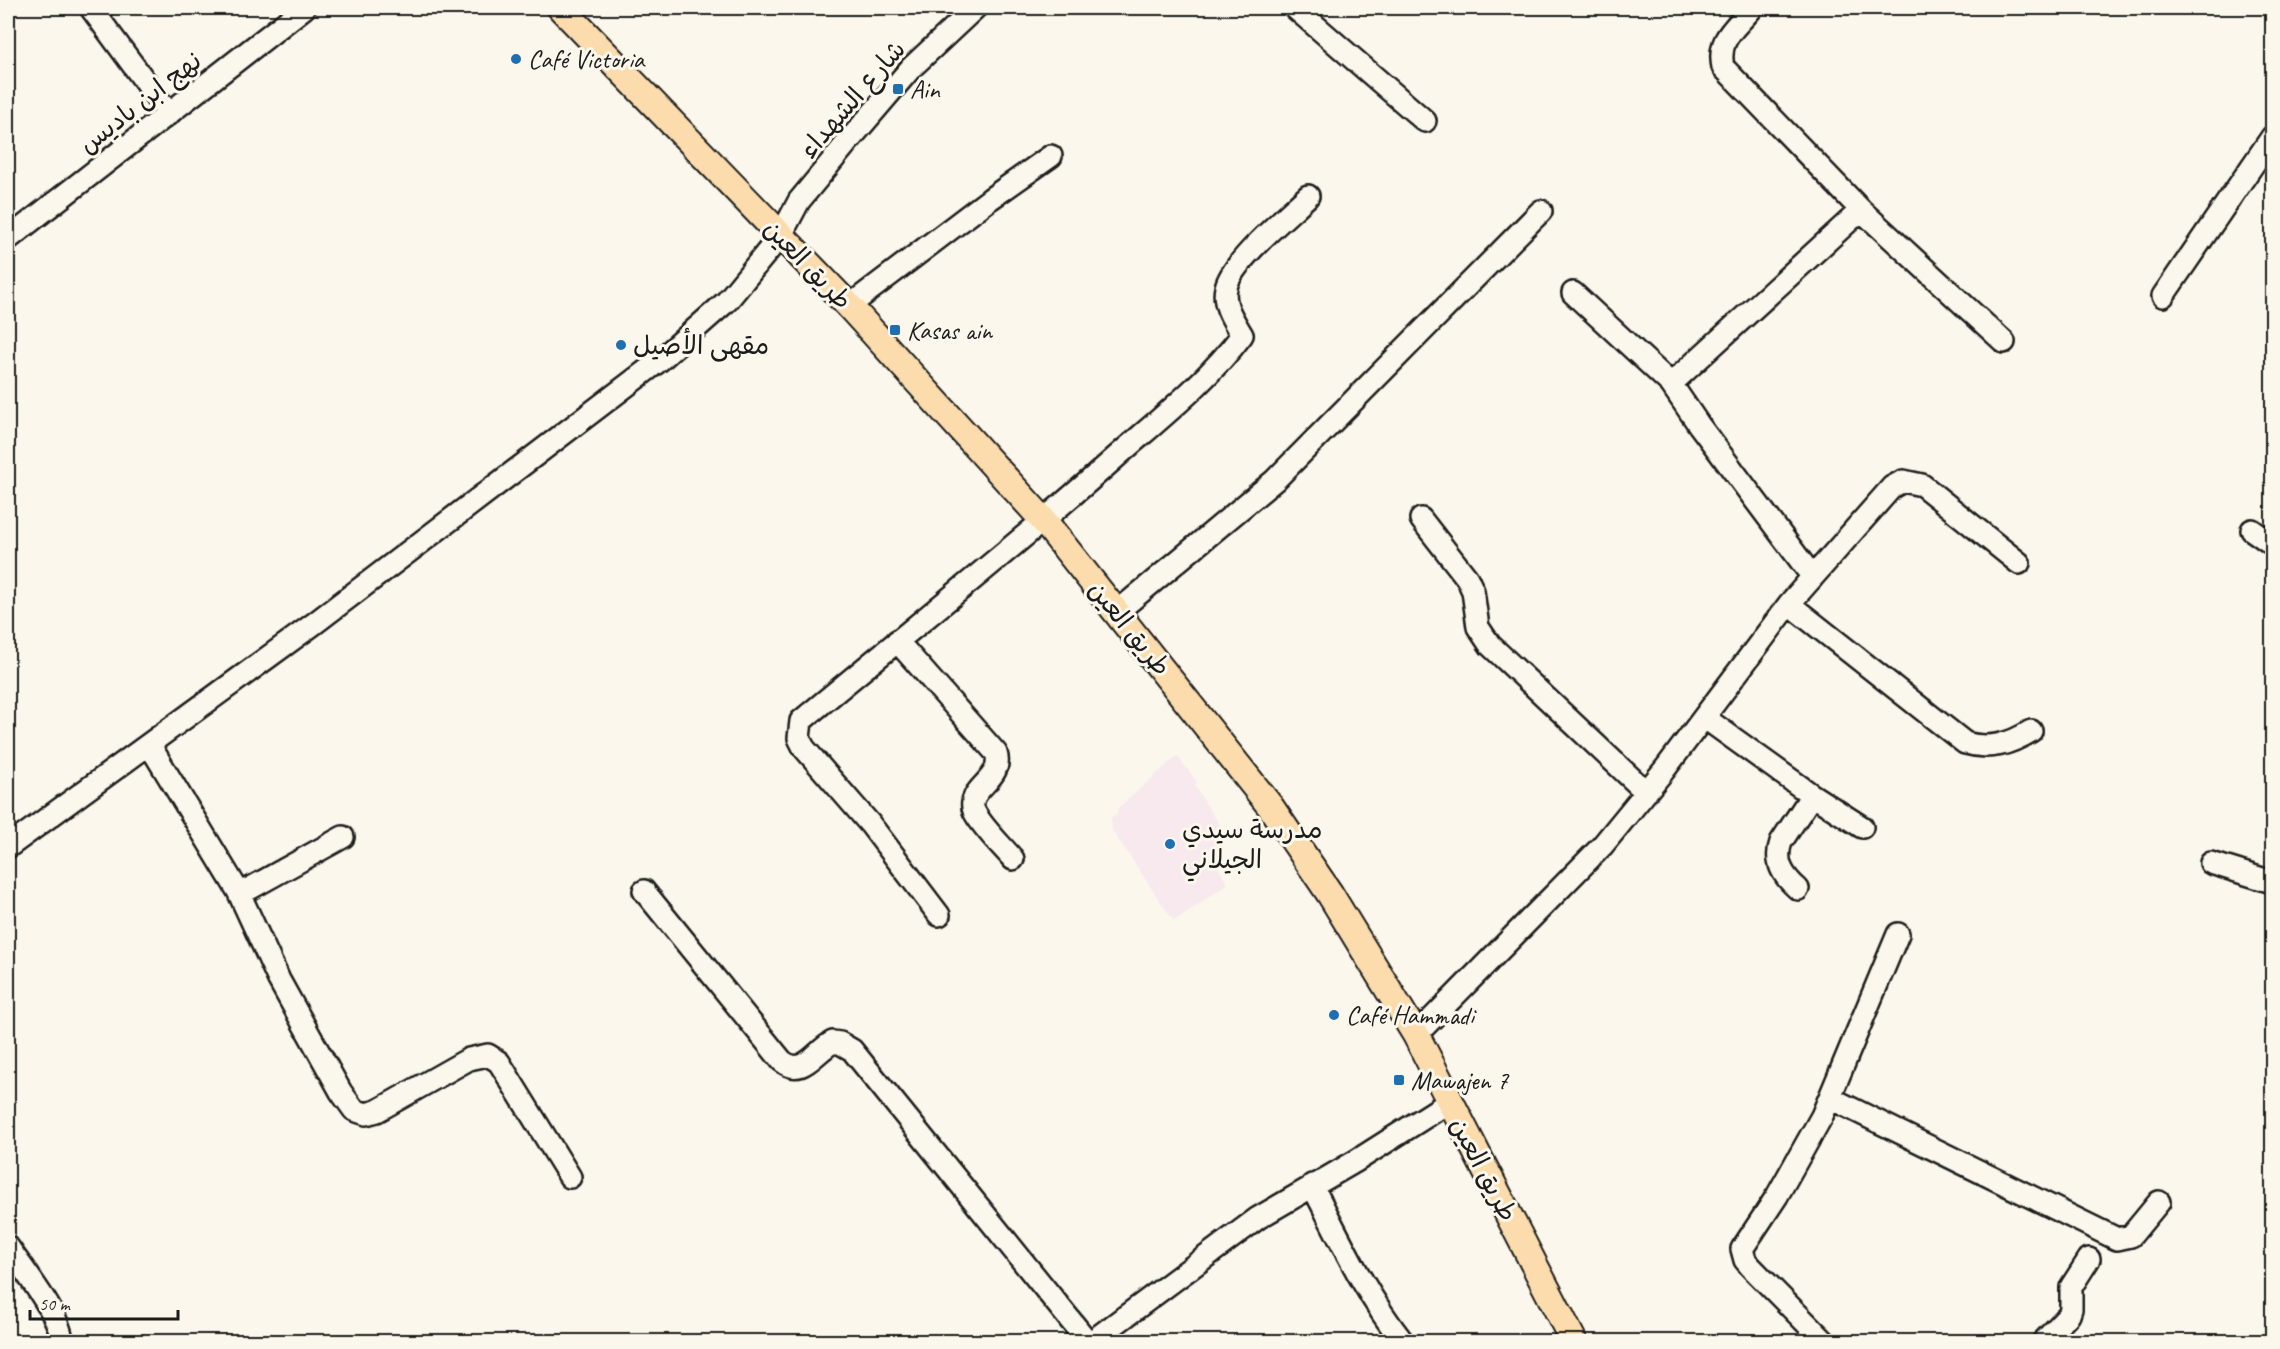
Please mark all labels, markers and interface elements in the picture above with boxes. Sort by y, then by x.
street label: شارع الشهداء [792,33,913,166]
place label: Café Victoria [528,43,646,76]
street label: نهج ابن باديس [72,44,209,161]
marker: Café Victoria [509,52,523,66]
place label: Ain [910,73,941,106]
marker: Ain [891,82,905,96]
street label: طريق العين [756,212,859,317]
place label: Kasas ain [907,314,993,347]
marker: Kasas ain [888,323,902,337]
place label: مقهى الأصيل [633,327,769,362]
marker: مقهى الأصيل [614,338,628,352]
street label: طريق العين [1081,574,1178,683]
place label: مدرسة سيدي الجيلاني [1182,813,1323,882]
marker: مدرسة سيدي الجيلاني [1163,837,1177,851]
place label: Café Hammadi [1346,999,1477,1032]
marker: Café Hammadi [1327,1008,1341,1022]
place label: Mawajen 7 [1411,1064,1509,1097]
marker: Mawajen 7 [1392,1073,1406,1087]
street label: طريق العين [1442,1111,1525,1227]
scale bar [30,1283,178,1321]
text: 50 m [39,1293,72,1315]

